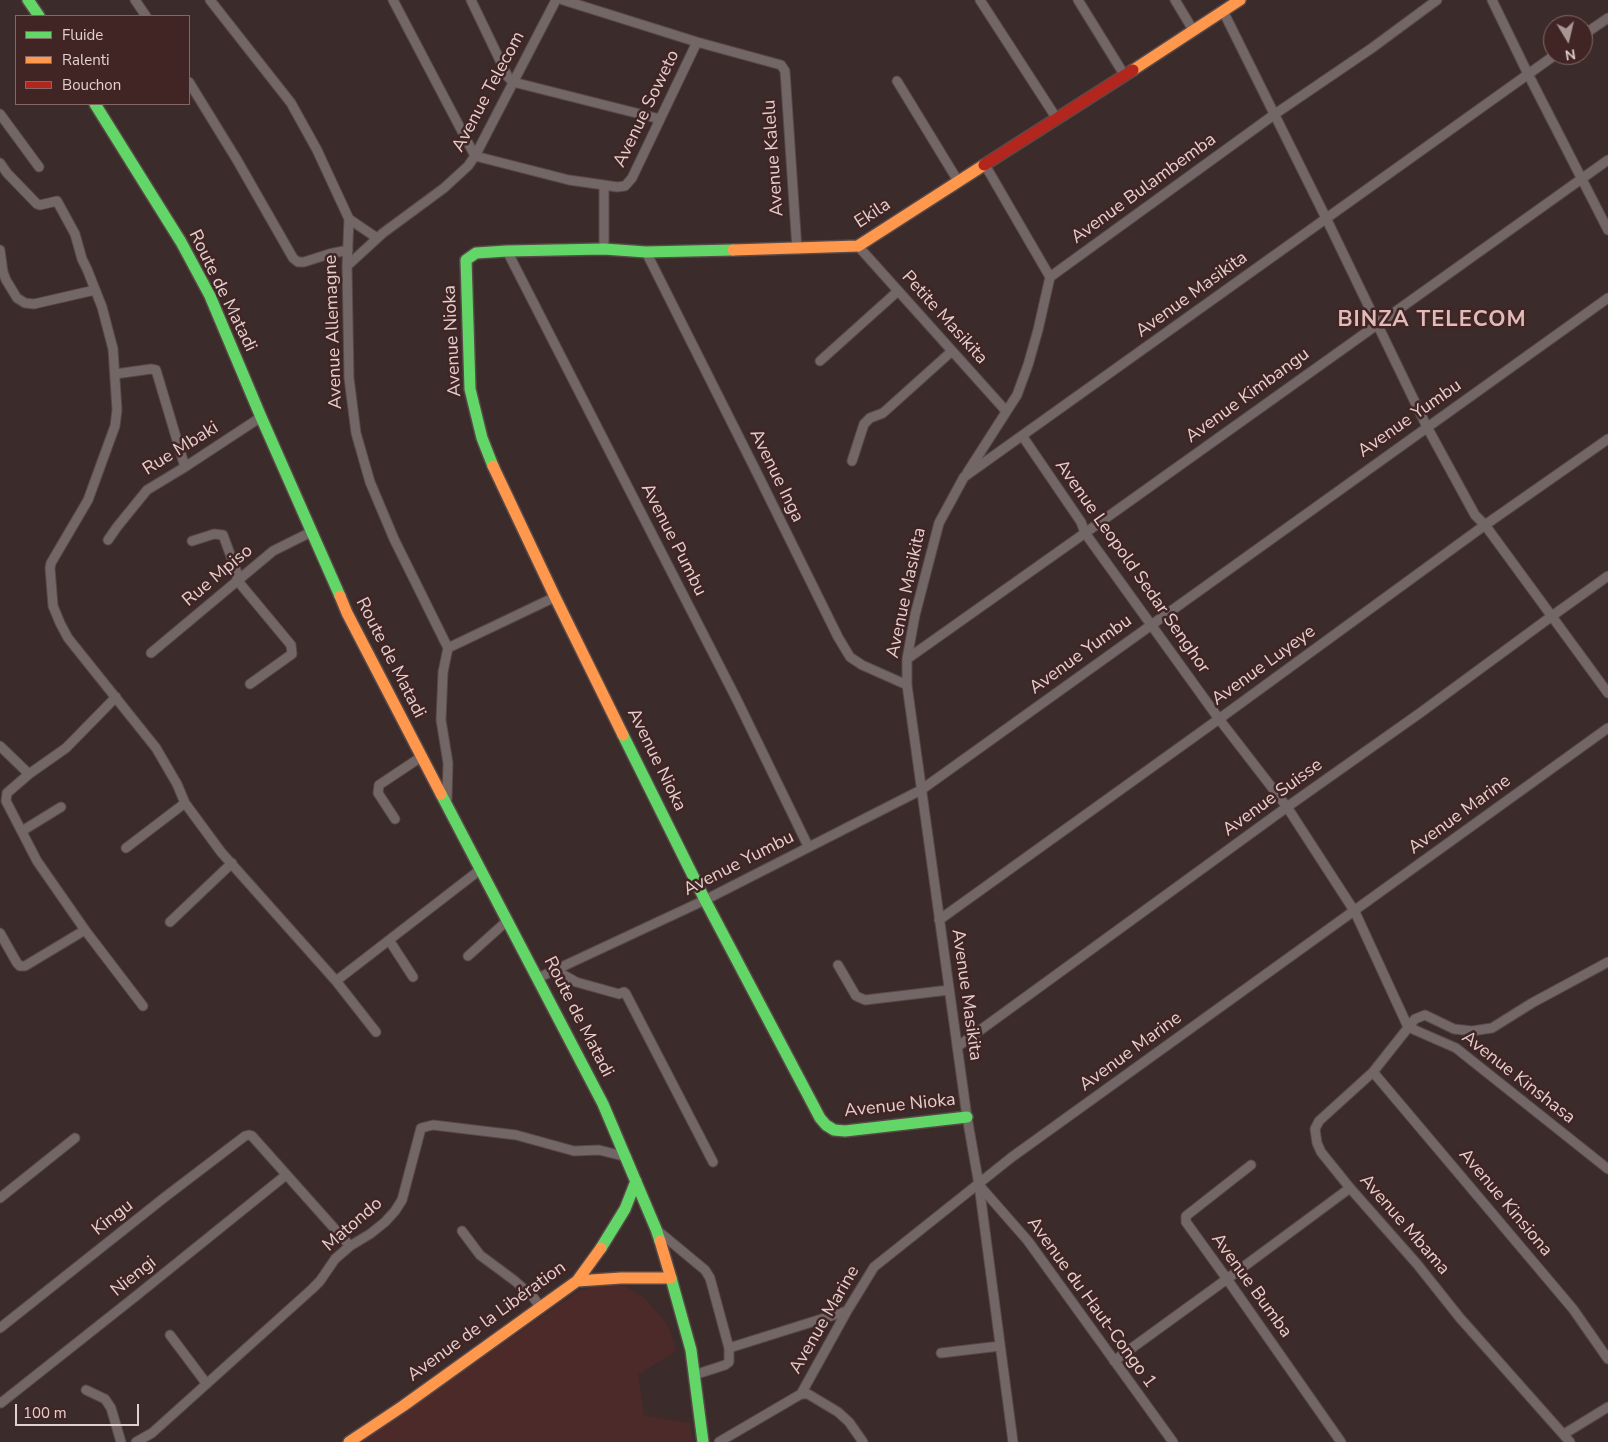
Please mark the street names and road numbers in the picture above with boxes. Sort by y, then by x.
street label: Avenue Telecom [448,28,530,156]
street label: Avenue Soweto [609,47,685,171]
street label: Avenue Kalelu [759,99,789,217]
street label: Avenue Bulambemba [1067,129,1221,249]
street label: Ekila [851,194,895,234]
street label: Route de Matadi [183,227,261,355]
street label: Avenue Masikita [1132,247,1252,343]
street label: Avenue Allemagne [321,254,347,410]
street label: Petite Masikita [896,267,992,369]
street label: Avenue Nioka [439,285,467,397]
street label: Avenue Kimbangu [1182,344,1314,448]
street label: Avenue Yumbu [1354,375,1466,463]
street label: Rue Mbaki [139,417,223,481]
street label: Avenue Inga [744,426,808,526]
street label: Avenue Leopold Sedar Senghor [1050,456,1214,678]
street label: Avenue Pumbu [635,480,711,600]
street label: Avenue Masikita [883,526,931,660]
street label: Rue Mpiso [178,540,258,612]
street label: Route de Matadi [350,594,430,722]
street label: Avenue Yumbu [1026,611,1136,699]
street label: Avenue Luyeye [1208,621,1320,711]
street label: Avenue Nioka [622,705,690,815]
street label: Avenue Suisse [1219,755,1327,841]
street label: Avenue Marine [1405,771,1515,859]
street label: Avenue Yumbu [680,827,798,901]
street label: Avenue Masikita [946,928,986,1062]
street label: Route de Matadi [538,953,618,1081]
street label: Avenue Marine [1076,1008,1186,1096]
street label: Avenue Kinshasa [1457,1027,1579,1129]
street label: Avenue Nioka [843,1089,957,1123]
street label: Avenue Kinsiona [1454,1145,1556,1261]
street label: Avenue Mbama [1354,1170,1454,1280]
street label: Matondo [319,1193,387,1257]
street label: Kingu [88,1195,138,1241]
street label: Avenue du Haut-Congo 1 [1022,1213,1160,1393]
street label: Avenue Bumba [1206,1230,1296,1342]
street label: Niengi [107,1252,161,1302]
street label: Avenue de la Libération [404,1257,570,1387]
street label: Avenue Marine [785,1262,865,1378]

